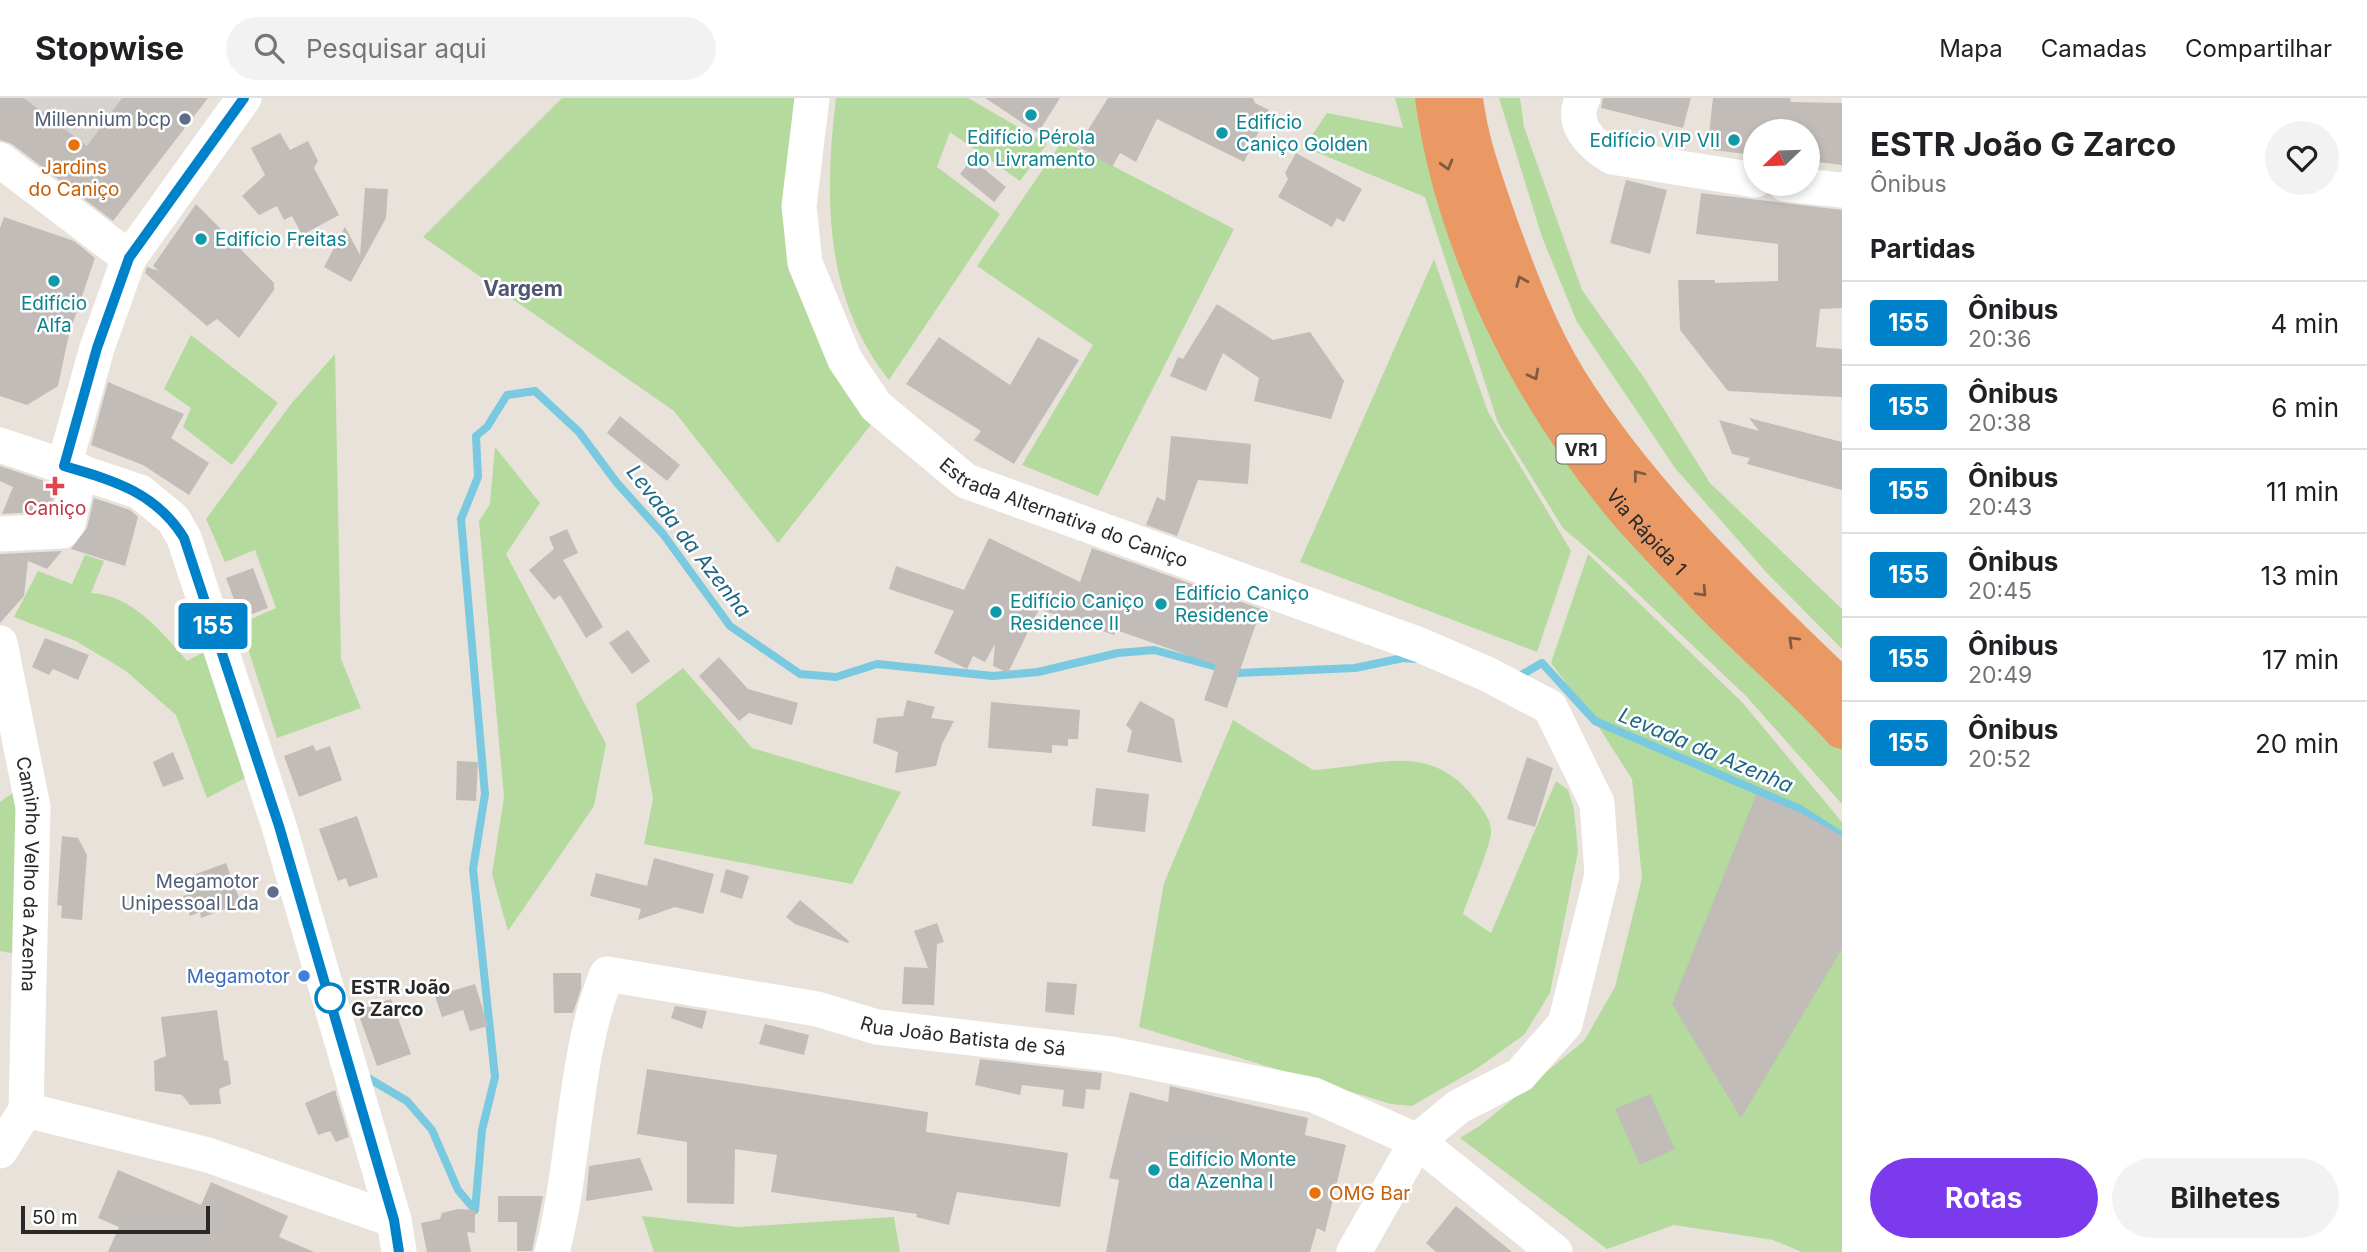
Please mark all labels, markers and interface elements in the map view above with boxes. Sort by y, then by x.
search box [226,17,716,80]
text: Stopwise [35,28,184,68]
icon: search [250,29,288,67]
text: Pesquisar aqui [306,33,487,64]
text: Mapa [1939,34,2003,63]
text: Camadas [2041,34,2147,63]
text: Compartilhar [2185,34,2332,63]
marker: Edifício Pérola do Livramento [1023,107,1039,123]
place label: Millennium bcp [35,108,171,131]
marker: Millennium bcp [177,111,193,127]
place label: Edifício Caniço Golden [1236,111,1368,156]
north arrow [1743,119,1820,196]
map controls [1743,119,1820,196]
button: heart [2265,121,2339,195]
text: ESTR João G Zarco [1870,124,2176,164]
marker: Edifício Caniço Golden [1214,125,1230,141]
place label: Edifício Pérola do Livramento [967,126,1095,171]
place label: Edifício VIP VII [1590,129,1720,152]
marker: Edifício VIP VII [1726,132,1742,148]
marker: Jardins do Caniço [66,137,82,153]
place label: Jardins do Caniço [29,156,120,201]
one-way arrow [1439,159,1454,171]
text: Ônibus [1870,170,1947,198]
place label: Edifício Freitas [215,228,347,251]
marker: Edifício Freitas [193,231,209,247]
text: Partidas [1870,233,1975,264]
marker: Edifício Alfa [46,273,62,289]
district label: Vargem [483,276,563,301]
one-way arrow [1515,276,1529,288]
place label: Edifício Alfa [21,292,87,337]
text: Ônibus [1968,294,2058,325]
text: 155 [1888,308,1929,337]
text: 4 min [2270,308,2339,339]
text: 20:36 [1968,325,2032,353]
one-way arrow [1525,367,1539,380]
text: Ônibus [1968,378,2058,409]
text: 155 [1888,392,1929,421]
text: 6 min [2271,392,2339,423]
text: 20:38 [1968,409,2032,437]
road number: VR1 [1556,435,1606,464]
street label: Estrada Alternativa do Caniço [935,453,1191,572]
water label: Levada da Azenha [622,460,756,622]
text: Ônibus [1968,462,2058,493]
one-way arrow [1633,470,1646,482]
text: 155 [1888,476,1929,505]
text: 11 min [2266,476,2339,507]
marker: Caniço [47,478,63,494]
street label: Via Rápida 1 [1602,484,1691,580]
text: 20:43 [1968,493,2032,521]
place label: Caniço [24,497,86,520]
text: Ônibus [1968,546,2058,577]
text: 155 [1888,560,1929,589]
text: 13 min [2261,560,2339,591]
text: 20:45 [1968,577,2032,605]
place label: Edifício Caniço Residence [1175,582,1309,627]
one-way arrow [1694,584,1707,597]
place label: Edifício Caniço Residence II [1010,590,1144,635]
marker: Edifício Caniço Residence [1153,596,1169,612]
line badge: 155 [173,603,253,649]
marker: Edifício Caniço Residence II [988,604,1004,620]
text: 155 [192,611,234,640]
text: Ônibus [1968,630,2058,661]
one-way arrow [1788,637,1801,650]
text: 155 [1888,644,1929,673]
text: 17 min [2262,644,2339,675]
text: 20:49 [1968,661,2032,689]
water label: Levada da Azenha [1615,702,1797,798]
text: Ônibus [1968,714,2058,745]
text: 155 [1888,728,1929,757]
text: 20 min [2255,728,2339,759]
text: 20:52 [1968,745,2031,773]
street label: Caminho Velho da Azenha [12,754,45,992]
place label: Megamotor Unipessoal Lda [121,870,259,915]
marker: Megamotor Unipessoal Lda [265,884,281,900]
place label: Megamotor [187,965,290,988]
marker: Megamotor [296,968,312,984]
place label: ESTR João G Zarco [351,976,450,1021]
marker: ESTR João G Zarco [315,983,345,1013]
street label: Rua João Batista de Sá [858,1011,1067,1060]
place label: Edifício Monte da Azenha I [1168,1148,1296,1193]
button: Rotas [1870,1158,2098,1238]
button: Bilhetes [2112,1158,2339,1238]
marker: Edifício Monte da Azenha I [1146,1162,1162,1178]
place label: OMG Bar [1329,1182,1410,1205]
marker: OMG Bar [1307,1185,1323,1201]
scale bar [21,1203,210,1235]
text: 50 m [32,1206,78,1229]

